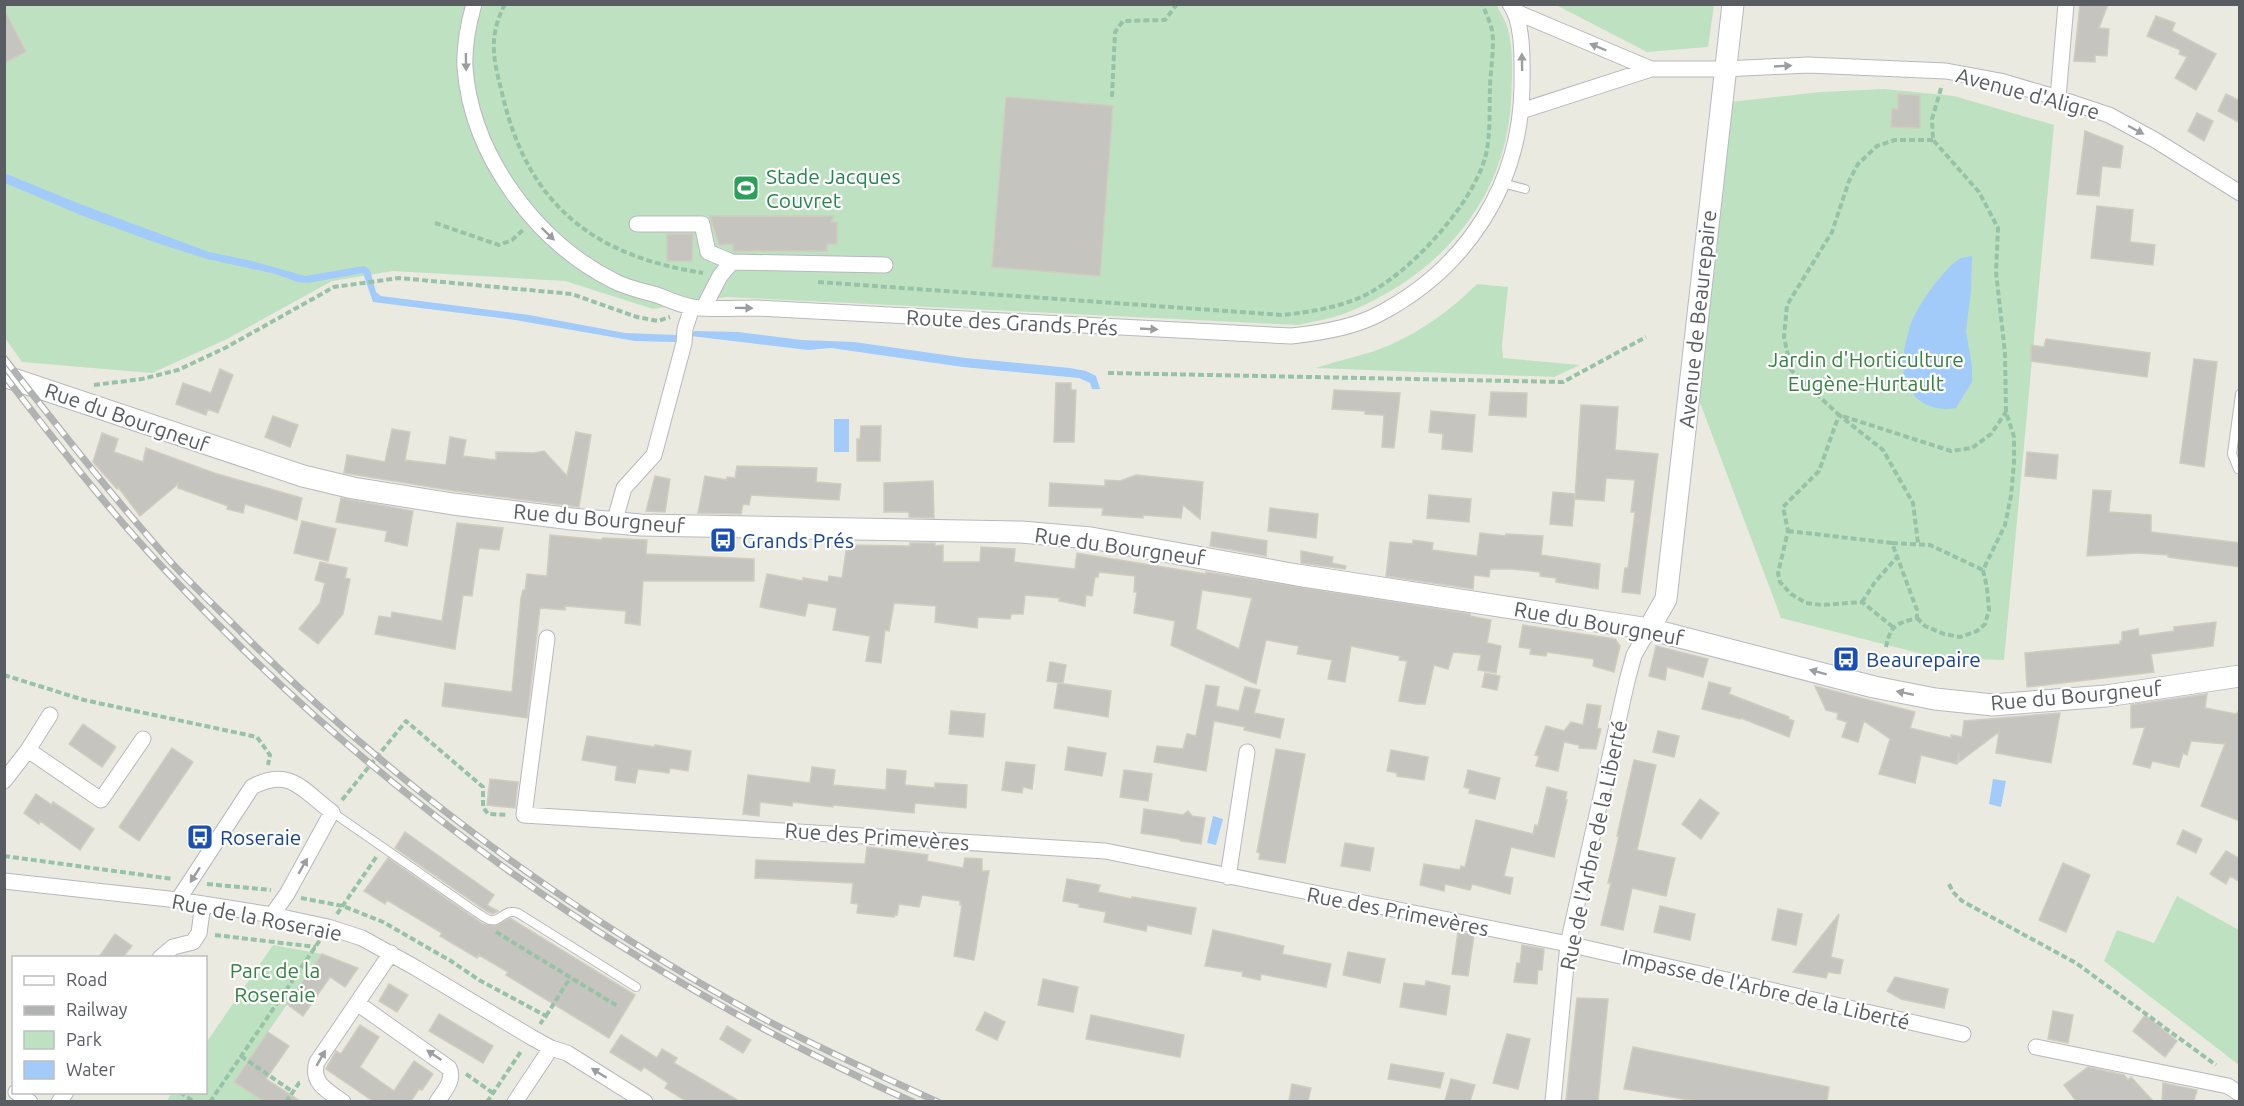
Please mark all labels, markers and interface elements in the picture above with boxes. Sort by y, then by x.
one-way arrow [1588,42,1606,52]
one-way arrow [1517,52,1526,71]
one-way arrow [461,53,471,72]
one-way arrow [1773,62,1792,71]
street label: Avenue d'Aligre [1954,62,2102,124]
one-way arrow [2128,125,2145,135]
place label: Stade Jacques Couvret [766,164,901,212]
sports icon: Stade Jacques Couvret [731,173,761,203]
street label: Avenue de Beaurepaire [1674,209,1720,429]
one-way arrow [540,227,555,241]
one-way arrow [735,303,754,313]
street label: Route des Grands Prés [906,304,1118,340]
one-way arrow [1139,325,1158,334]
park label: Jardin d'Horticulture Eugène-Hurtault [1768,347,1964,395]
street label: Rue du Bourgneuf [42,378,213,457]
street label: Rue du Bourgneuf [512,499,687,538]
street label: Rue du Bourgneuf [1033,522,1208,570]
bus stop icon: Grands Prés [708,525,738,555]
place label: Grands Prés [742,528,854,552]
street label: Rue du Bourgneuf [1512,596,1687,650]
bus stop icon: Beaurepaire [1831,644,1861,674]
place label: Beaurepaire [1866,647,1981,671]
one-way arrow [1808,666,1827,676]
street label: Rue du Bourgneuf [1989,675,2164,714]
one-way arrow [1895,688,1914,697]
street label: Rue de l'Arbre de la Liberté [1555,718,1631,972]
street label: Rue des Primevères [784,818,970,854]
bus stop icon: Roseraie [185,822,215,852]
place label: Roseraie [220,825,301,849]
one-way arrow [298,857,308,874]
one-way arrow [190,866,201,883]
street label: Rue des Primevères [1305,882,1491,940]
street label: Rue de la Roseraie [170,889,344,945]
street label: Impasse de l'Arbre de la Liberté [1620,944,1912,1034]
legend [12,956,207,1094]
park label: Parc de la Roseraie [230,958,320,1006]
text: Road [66,969,108,989]
text: Railway [66,999,128,1019]
text: Park [66,1029,102,1049]
one-way arrow [426,1049,442,1061]
one-way arrow [315,1050,326,1066]
text: Water [66,1059,116,1079]
one-way arrow [591,1068,607,1079]

